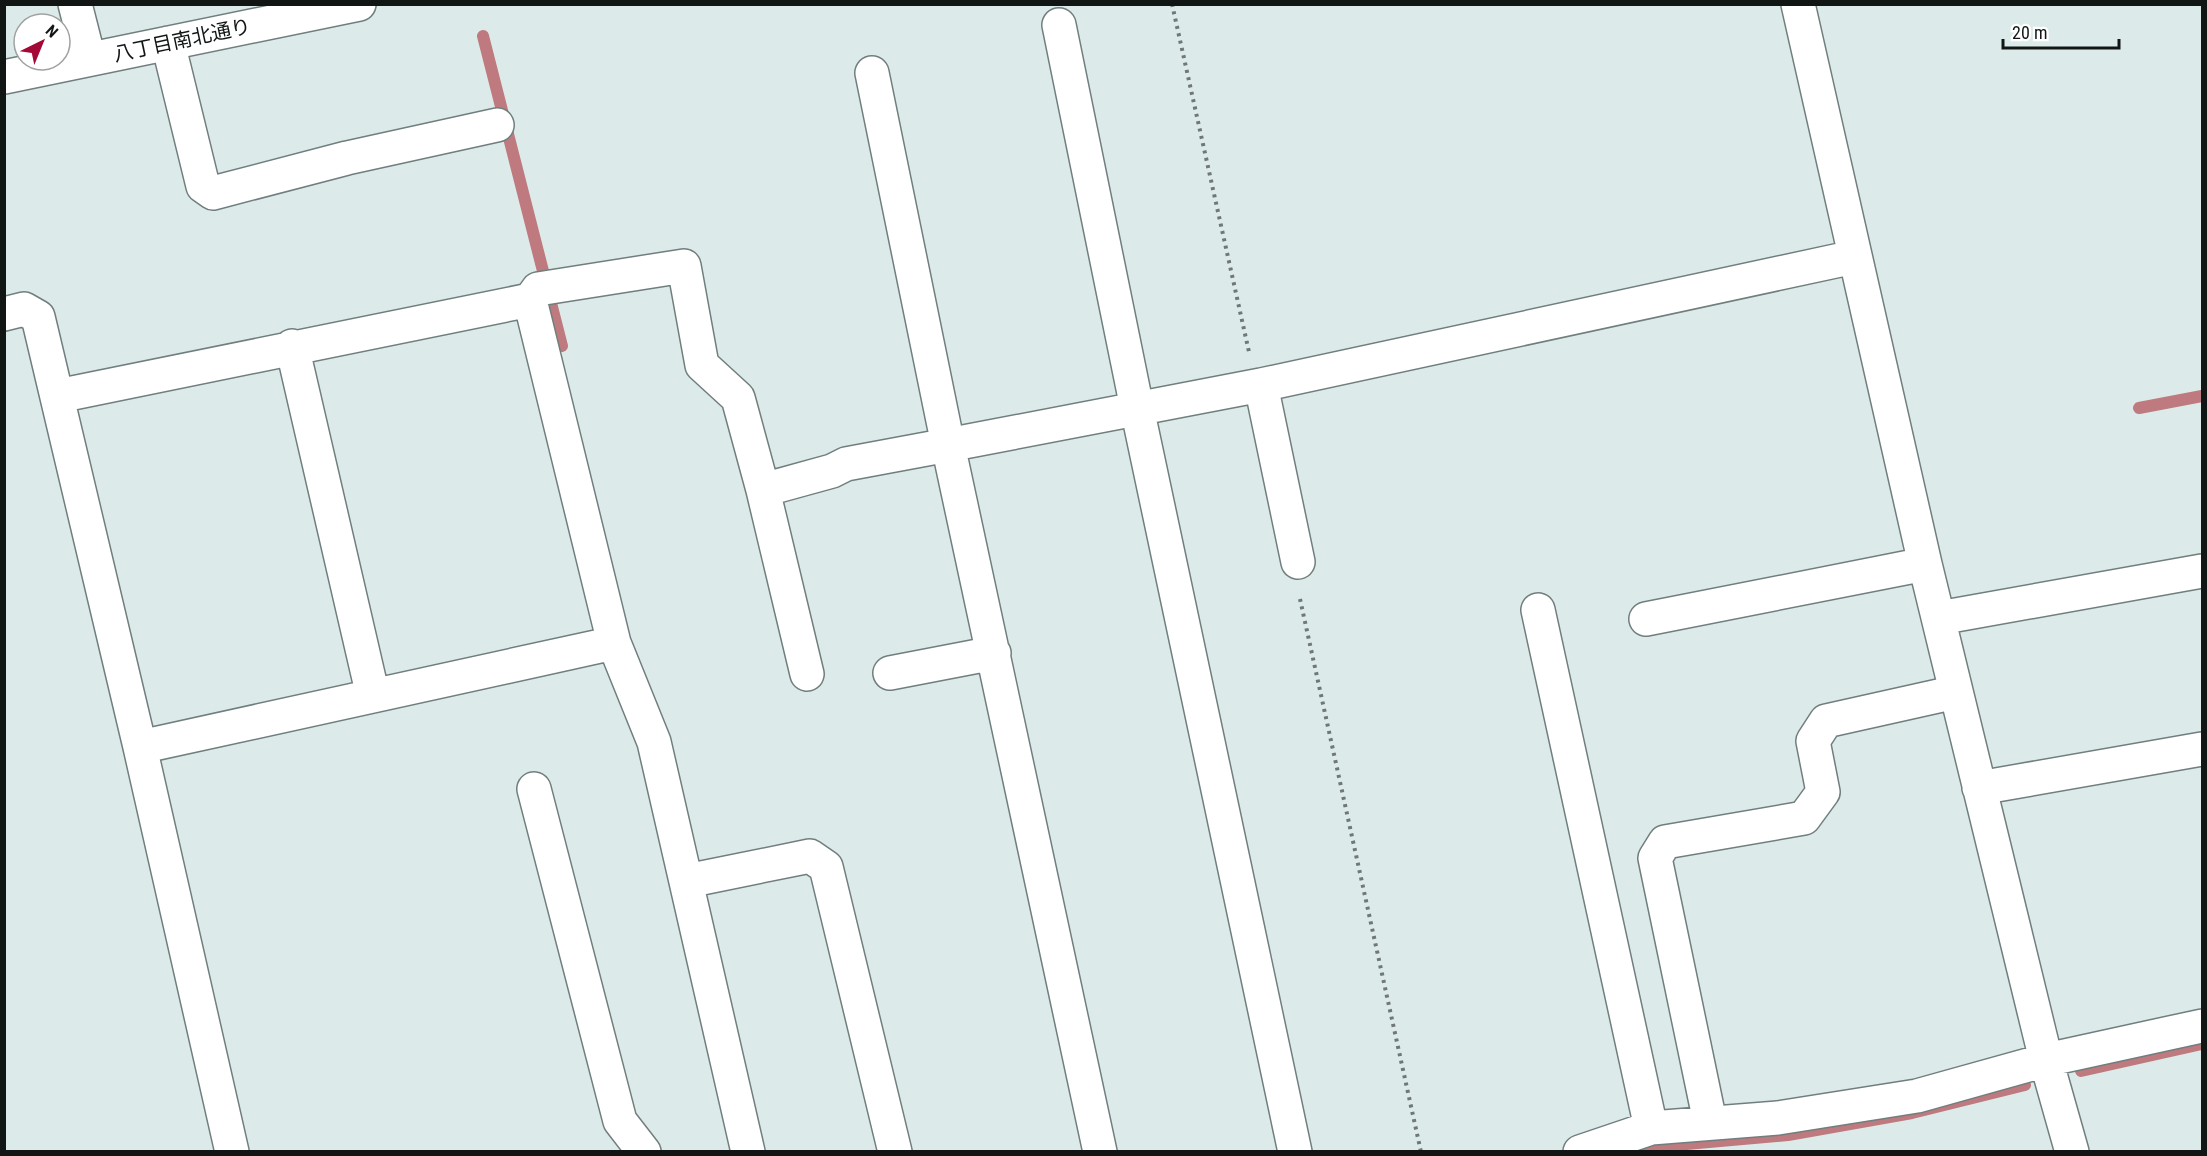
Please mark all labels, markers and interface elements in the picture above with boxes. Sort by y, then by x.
north arrow [12,12,72,72]
scale bar [2003,12,2118,50]
street label: 八丁目南北通り [111,14,253,66]
text: N [42,21,62,42]
text: 20 m [2012,22,2047,43]

